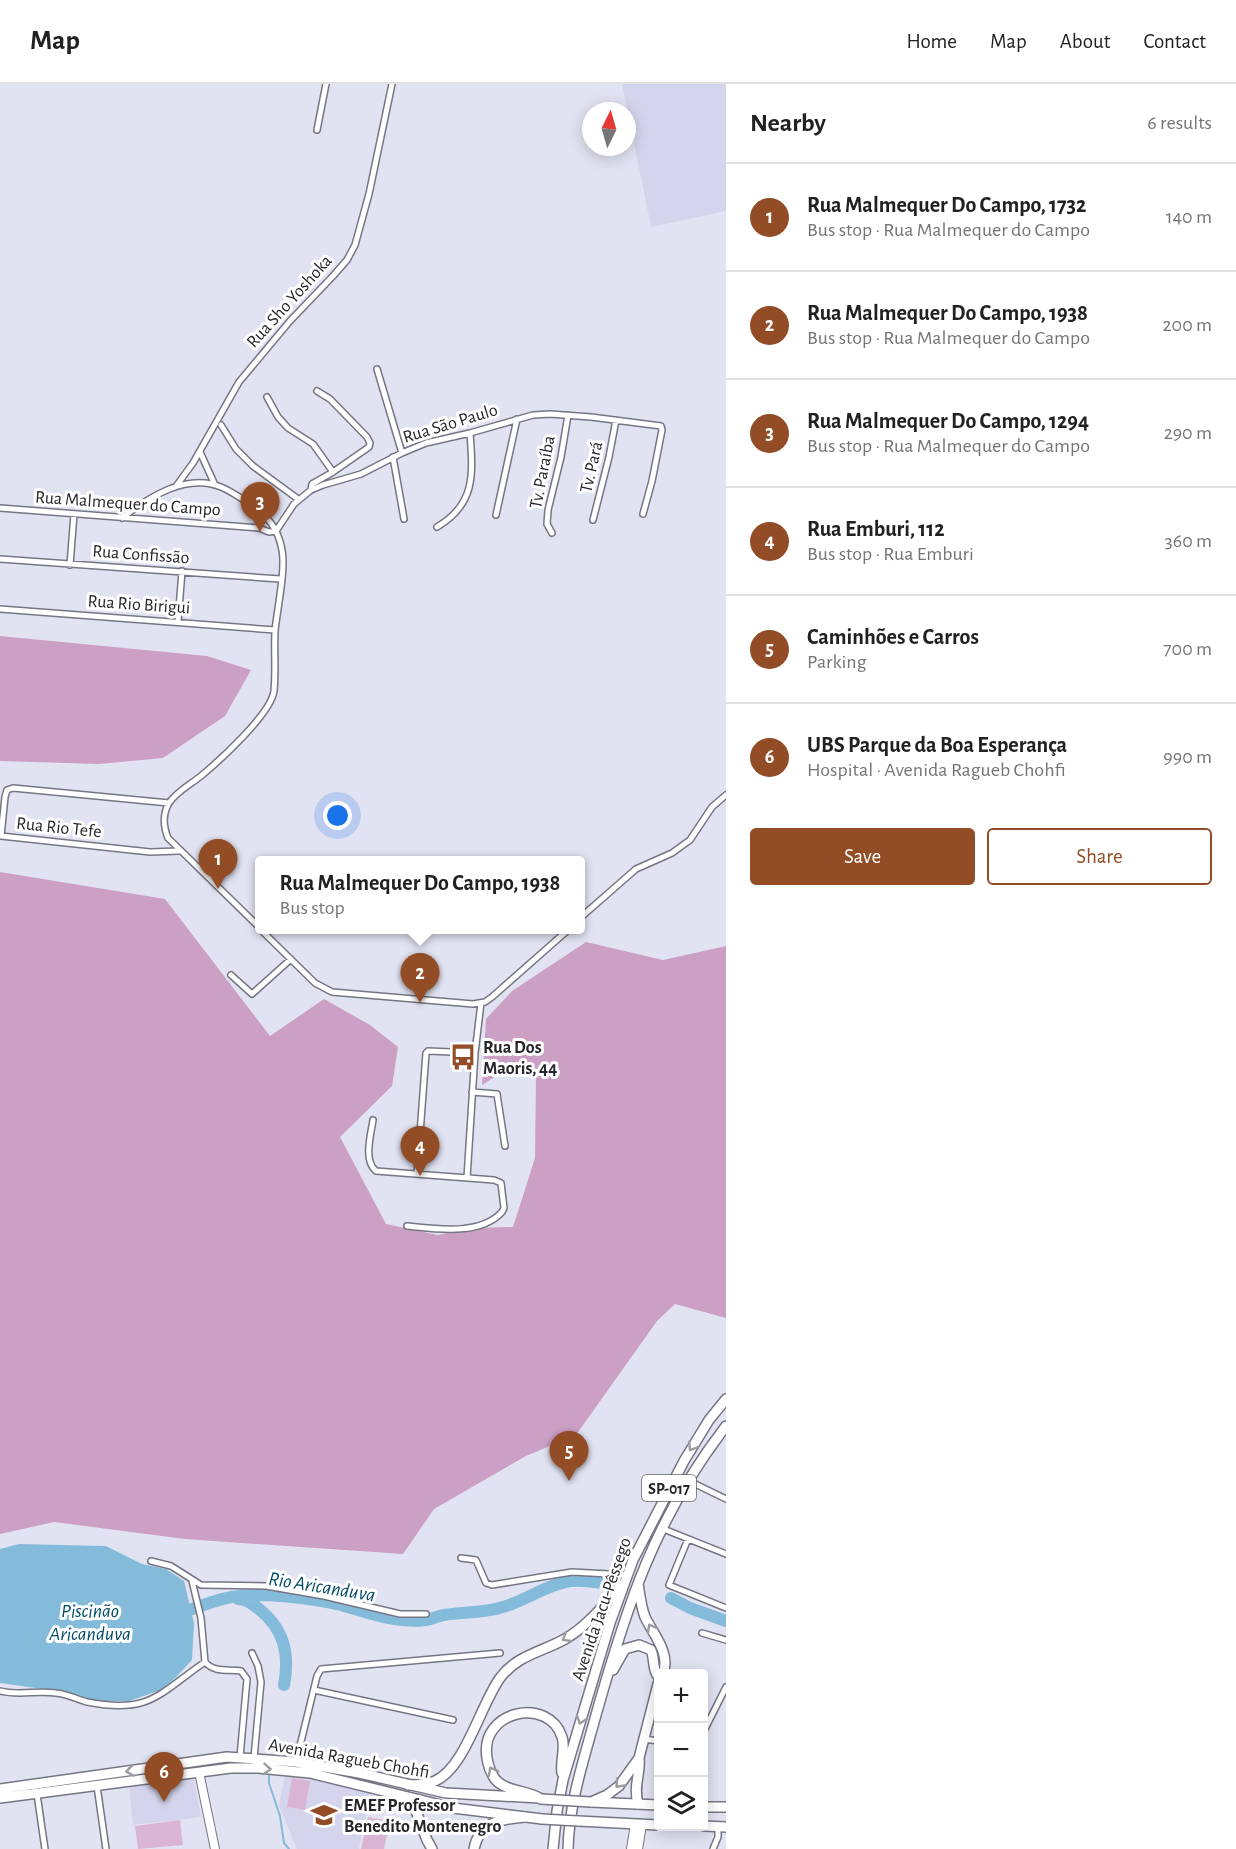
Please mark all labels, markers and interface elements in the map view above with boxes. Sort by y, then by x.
text: Map [30,27,80,55]
text: Home [906,31,957,52]
text: Map [990,31,1027,52]
text: About [1060,31,1110,52]
text: Contact [1143,31,1206,52]
north arrow [582,102,636,156]
text: Nearby [750,110,826,136]
text: 6 results [1147,113,1212,133]
text: Rua Malmequer Do Campo, 1732 [807,194,1086,216]
text: 1 [766,207,773,227]
text: 140 m [1166,207,1212,227]
text: Bus stop · Rua Malmequer do Campo [807,220,1090,240]
street label: Rua Sho Yoshoka [244,252,336,351]
text: Rua Malmequer Do Campo, 1938 [807,302,1088,324]
text: 2 [765,315,774,335]
text: 200 m [1162,315,1212,335]
text: Bus stop · Rua Malmequer do Campo [807,328,1090,348]
street label: Rua São Paulo [401,401,500,447]
text: Rua Malmequer Do Campo, 1294 [807,410,1089,432]
text: 3 [765,423,774,443]
text: 290 m [1164,423,1212,443]
street label: Tv. Paraíba [527,434,559,510]
text: Bus stop · Rua Malmequer do Campo [807,436,1090,456]
street label: Tv. Pará [577,440,607,495]
pin: 3 [240,482,280,532]
street label: Rua Malmequer do Campo [35,489,222,519]
text: Rua Emburi, 112 [807,518,945,540]
text: 4 [764,531,775,551]
text: 360 m [1165,531,1212,551]
street label: Rua Confissão [92,543,190,567]
text: Bus stop · Rua Emburi [807,544,974,564]
street label: Rua Rio Birigui [87,592,191,618]
text: Caminhões e Carros [807,626,979,648]
text: 5 [765,639,774,659]
text: 700 m [1163,639,1212,659]
text: Parking [807,652,866,672]
text: UBS Parque da Boa Esperança [807,734,1067,756]
text: 6 [765,747,774,767]
text: 990 m [1163,747,1212,767]
text: Hospital · Avenida Ragueb Chohfi [807,760,1065,780]
your location [323,801,352,830]
street label: Rua Rio Tefe [15,815,102,841]
button: Save [750,828,975,885]
button: Share [987,828,1212,885]
pin: 1 [198,840,238,889]
popup [255,856,585,934]
text: Rua Malmequer Do Campo, 1938 [280,872,560,894]
text: Bus stop [280,898,345,918]
pin: 2 [400,954,440,1003]
place label: Rua Dos Maoris, 44 [483,1039,557,1078]
bus stop icon: Rua Dos Maoris, 44 [448,1042,478,1072]
pin: 4 [400,1126,440,1176]
pin: 5 [550,1432,588,1481]
one-way arrow [688,1441,700,1451]
road number: SP-017 [642,1475,696,1501]
street label: Avenida Jacu-Pêssego [569,1535,635,1683]
water label: Rio Aricanduva [267,1569,377,1605]
water label: Piscinão Aricanduva [48,1601,131,1644]
one-way arrow [647,1624,658,1634]
one-way arrow [562,1630,572,1642]
map controls [654,1669,708,1831]
button: + [654,1669,708,1723]
one-way arrow [576,1714,588,1725]
button: − [654,1723,708,1777]
street label: Avenida Ragueb Chohfi [267,1736,431,1782]
pin: 6 [144,1752,184,1802]
one-way arrow [262,1762,271,1775]
one-way arrow [126,1765,135,1777]
one-way arrow [488,1767,500,1778]
button: layers [654,1777,708,1831]
one-way arrow [615,1778,626,1788]
place label: EMEF Professor Benedito Montenegro [344,1797,501,1836]
school or university icon: EMEF Professor Benedito Montenegro [309,1800,339,1830]

